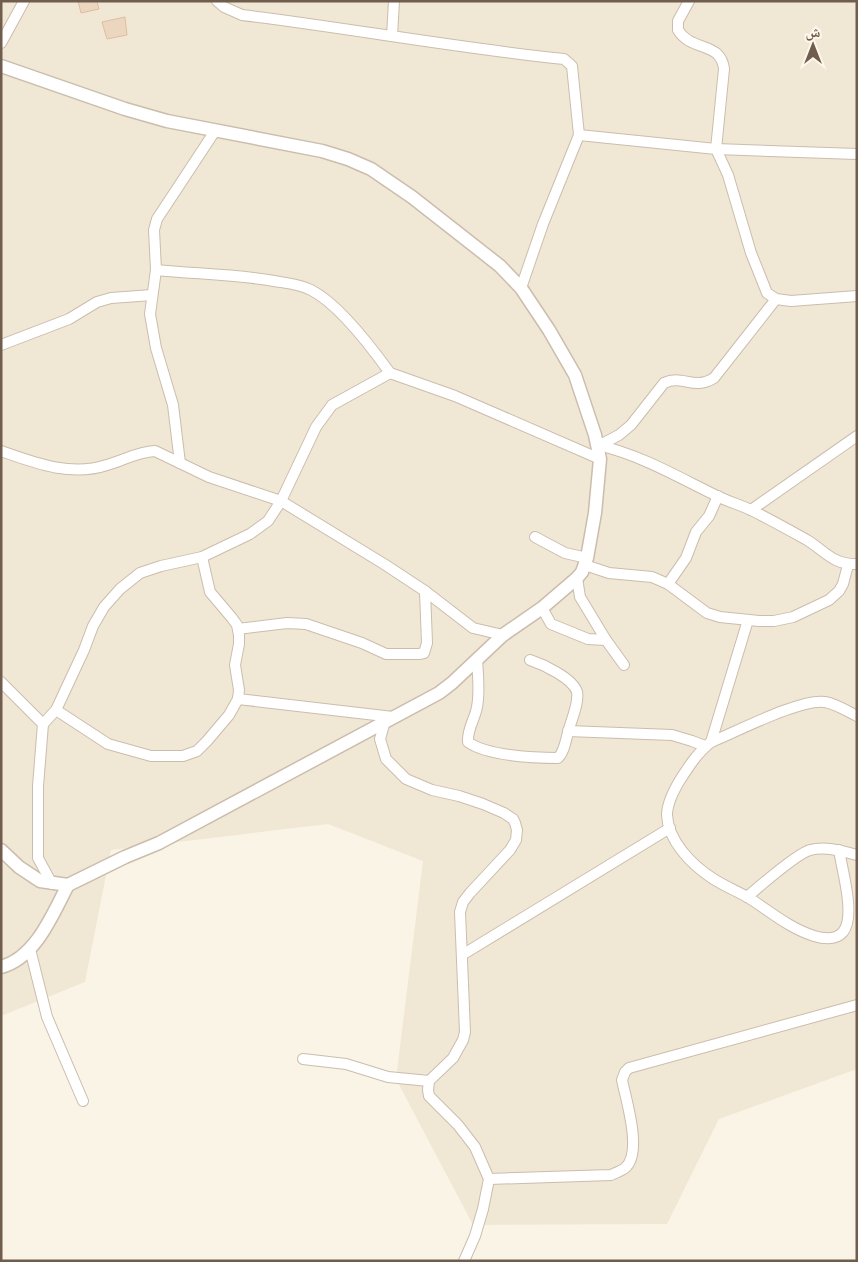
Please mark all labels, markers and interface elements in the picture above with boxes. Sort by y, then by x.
north arrow [788,20,838,70]
text: ش [806,24,821,41]

